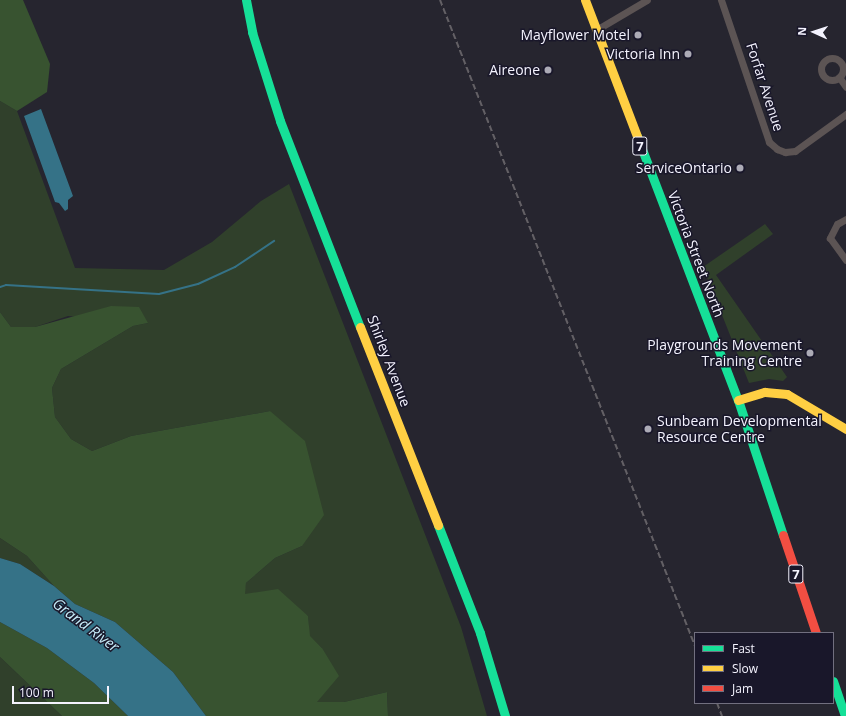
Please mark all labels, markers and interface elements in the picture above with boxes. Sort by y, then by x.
north arrow [794,12,834,52]
text: N [794,26,809,36]
place label: Mayflower Motel [520,27,630,43]
marker: Mayflower Motel [633,30,643,40]
street label: Forfar Avenue [743,41,787,133]
place label: Victoria Inn [606,46,680,62]
marker: Victoria Inn [683,49,693,59]
place label: Aireone [489,62,540,78]
marker: Aireone [543,65,553,75]
road number: 7 [632,135,648,157]
place label: ServiceOntario [636,160,732,176]
marker: ServiceOntario [735,163,745,173]
street label: Victoria Street North [664,189,728,319]
street label: Shirley Avenue [364,313,414,409]
place label: Playgrounds Movement Training Centre [647,337,802,370]
marker: Playgrounds Movement Training Centre [805,348,815,358]
place label: Sunbeam Developmental Resource Centre [657,413,822,446]
marker: Sunbeam Developmental Resource Centre [642,423,654,435]
road number: 7 [788,563,804,585]
water label: Grand River [49,594,123,656]
legend [694,632,834,704]
text: Fast [732,640,755,657]
text: Slow [732,660,758,677]
scale bar [14,678,111,704]
text: Jam [732,680,753,697]
text: 100 m [19,684,54,701]

